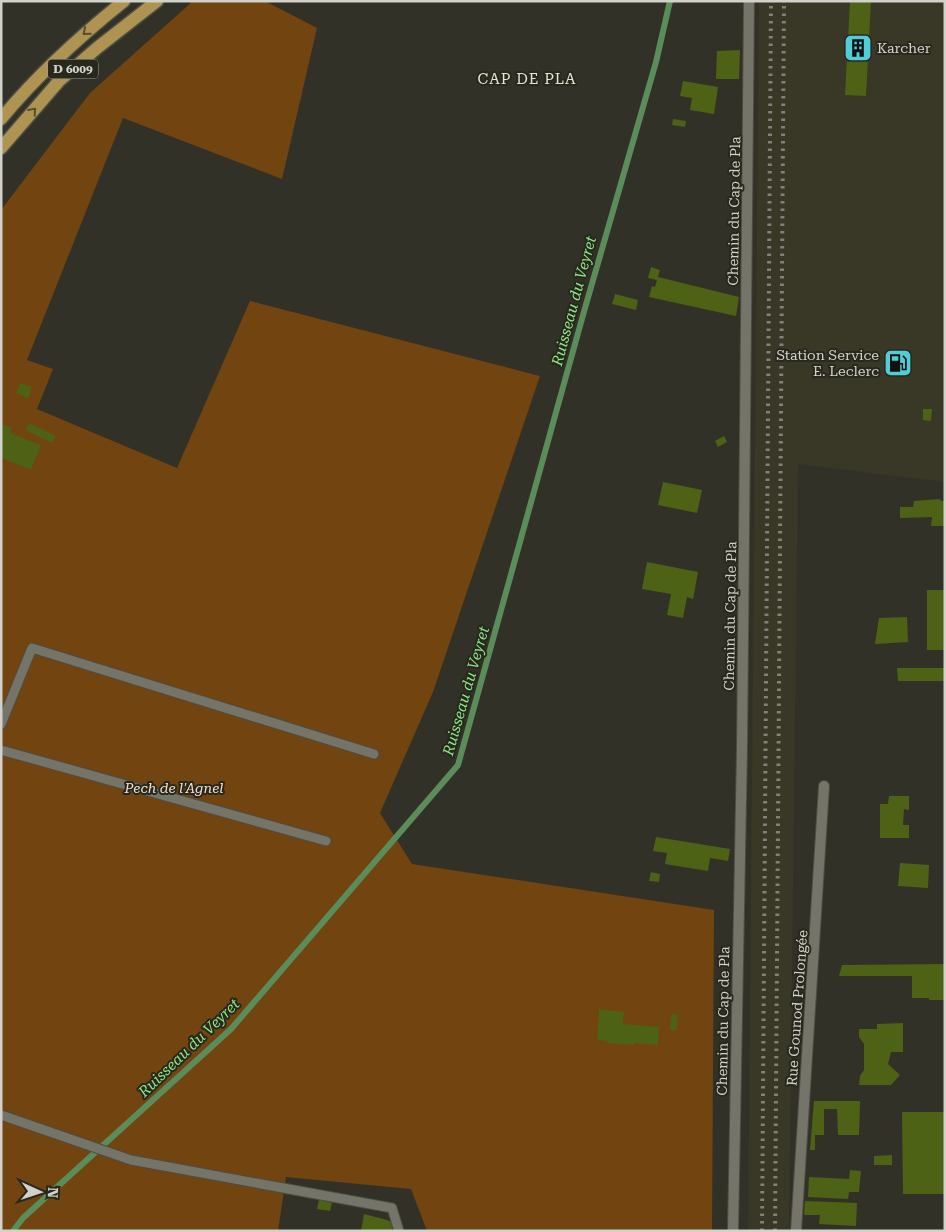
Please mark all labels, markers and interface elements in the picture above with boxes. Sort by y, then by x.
one-way arrow [83,26,92,35]
building icon: Karcher [843,33,873,63]
place label: Karcher [877,40,931,56]
road number: D 6009 [48,60,98,78]
district label: CAP DE PLA [477,70,577,88]
one-way arrow [27,107,36,116]
street label: Chemin du Cap de Pla [725,136,743,286]
water label: Ruisseau du Veyret [548,234,600,369]
place label: Station Service E. Leclerc [776,347,879,379]
fuel station icon: Station Service E. Leclerc [883,348,913,378]
street label: Chemin du Cap de Pla [721,541,739,691]
water label: Ruisseau du Veyret [439,624,493,759]
park label: Pech de l'Agnel [124,780,223,796]
street label: Rue Gounod Prolongée [784,929,810,1087]
street label: Chemin du Cap de Pla [714,946,732,1096]
water label: Ruisseau du Veyret [134,995,244,1102]
north arrow [15,1167,65,1217]
text: N [45,1187,61,1199]

